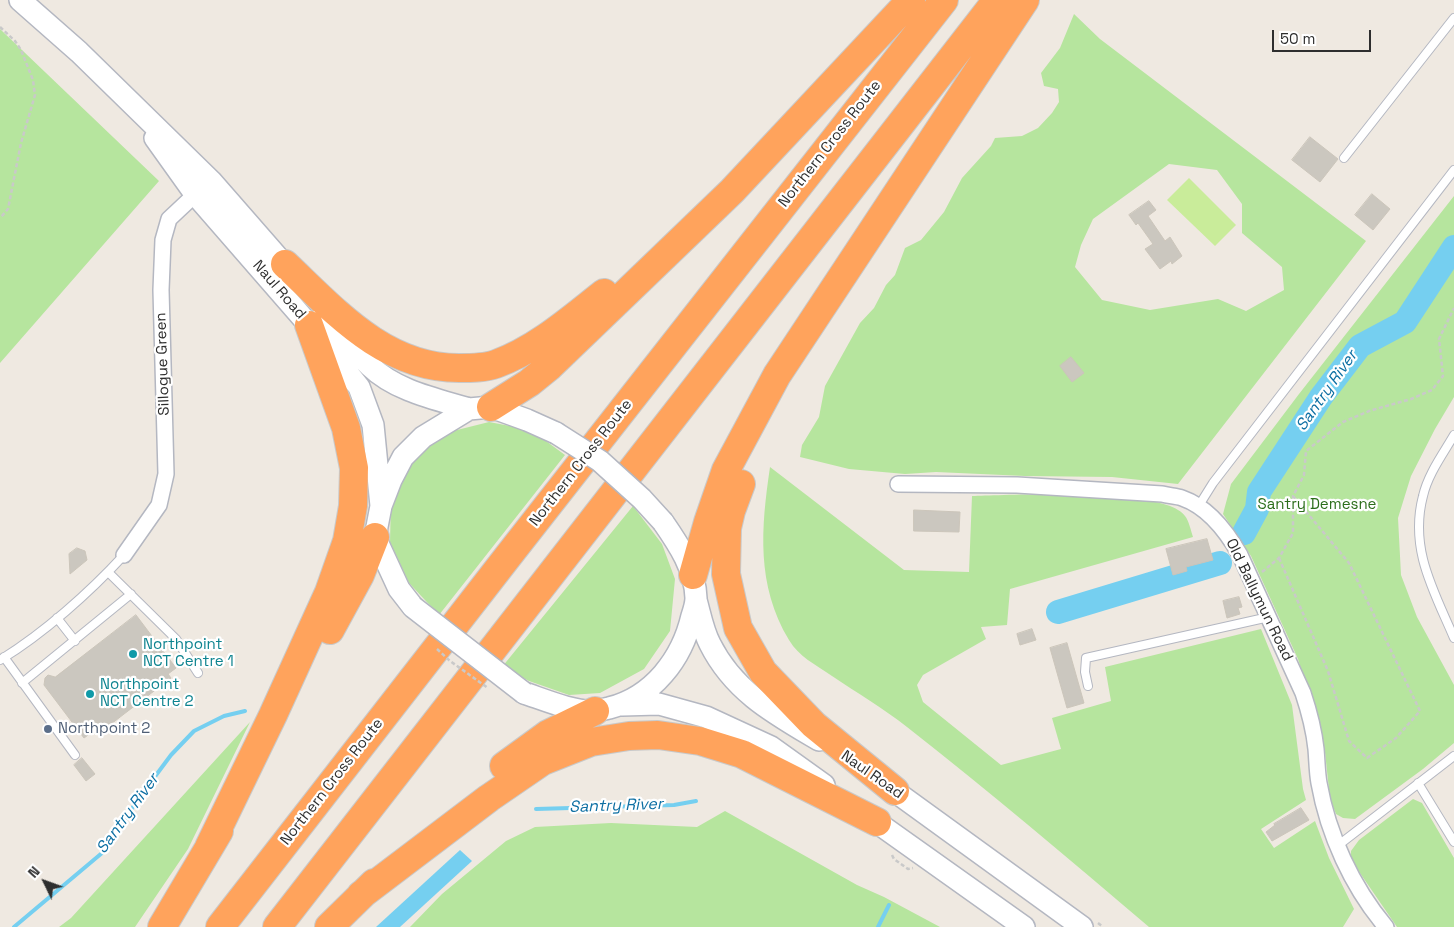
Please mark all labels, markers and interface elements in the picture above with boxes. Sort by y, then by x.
scale bar [1274,20,1373,52]
text: 50 m [1280,29,1315,48]
street label: Northern Cross Route [775,77,885,211]
street label: Naul Road [249,257,309,323]
street label: Sillogue Green [152,312,174,416]
water label: Santry River [1292,347,1362,435]
street label: Northern Cross Route [526,396,636,530]
park label: Santry Demesne [1258,496,1376,514]
street label: Old Ballymun Road [1222,536,1296,664]
place label: Northpoint NCT Centre 1 [143,636,234,671]
marker: Northpoint NCT Centre 1 [127,648,139,660]
place label: Northpoint NCT Centre 2 [100,676,194,711]
marker: Northpoint NCT Centre 2 [84,688,96,700]
street label: Northern Cross Route [277,715,387,849]
place label: Northpoint 2 [58,720,150,738]
marker: Northpoint 2 [42,723,54,735]
street label: Naul Road [837,747,907,803]
water label: Santry River [93,770,163,858]
water label: Santry River [569,795,663,817]
north arrow [20,857,70,907]
text: N [24,862,44,881]

